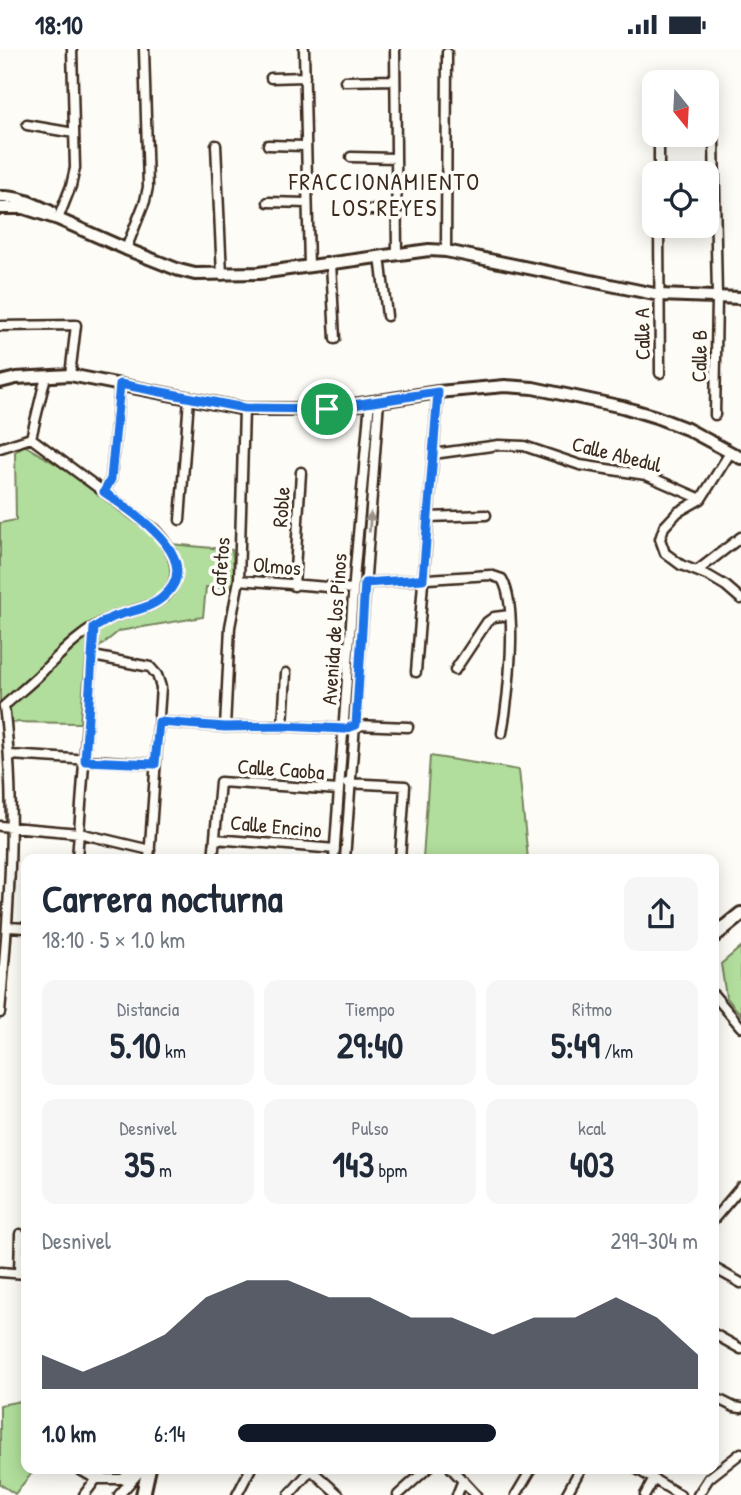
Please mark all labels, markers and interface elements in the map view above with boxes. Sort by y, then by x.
text: 18:10 [35,7,83,42]
north arrow [642,70,719,147]
map controls [642,70,719,238]
button: locate [642,161,719,238]
district label: FRACCIONAMIENTO LOS REYES [288,166,481,223]
street label: Calle A [627,308,657,360]
street label: Calle B [684,329,714,383]
pin [297,379,357,439]
icon: arrive [308,390,346,428]
street label: Calle Abedul [569,429,665,479]
street label: Roble [265,486,297,528]
one-way arrow [365,511,376,533]
street label: Cafetos [203,536,237,598]
street label: Olmos [252,549,302,583]
street label: Avenida de los Pinos [314,552,354,706]
street label: Calle Caoba [237,751,325,787]
street label: Calle Encino [229,808,323,844]
text: Carrera nocturna [42,872,283,924]
button: share [624,877,698,951]
text: 18:10 · 5 × 1.0 km [42,924,185,955]
text: Distancia [117,996,179,1022]
text: Tiempo [345,996,395,1022]
text: Ritmo [572,996,612,1022]
text: 5.10 [110,1022,161,1069]
text: 29:40 [337,1022,403,1069]
text: 5:49 [551,1022,600,1069]
text: km [161,1038,186,1064]
text: /km [600,1038,633,1064]
text: Desnivel [120,1115,176,1141]
text: Pulso [352,1115,388,1141]
text: kcal [578,1115,606,1141]
text: 35 [124,1141,155,1188]
text: 143 [333,1141,374,1188]
text: 403 [570,1141,614,1188]
text: m [155,1157,172,1183]
text: bpm [374,1157,407,1183]
text: Desnivel [42,1225,111,1256]
text: 299–304 m [611,1225,698,1256]
text: 1.0 km [42,1418,96,1449]
text: 6:14 [154,1418,186,1449]

